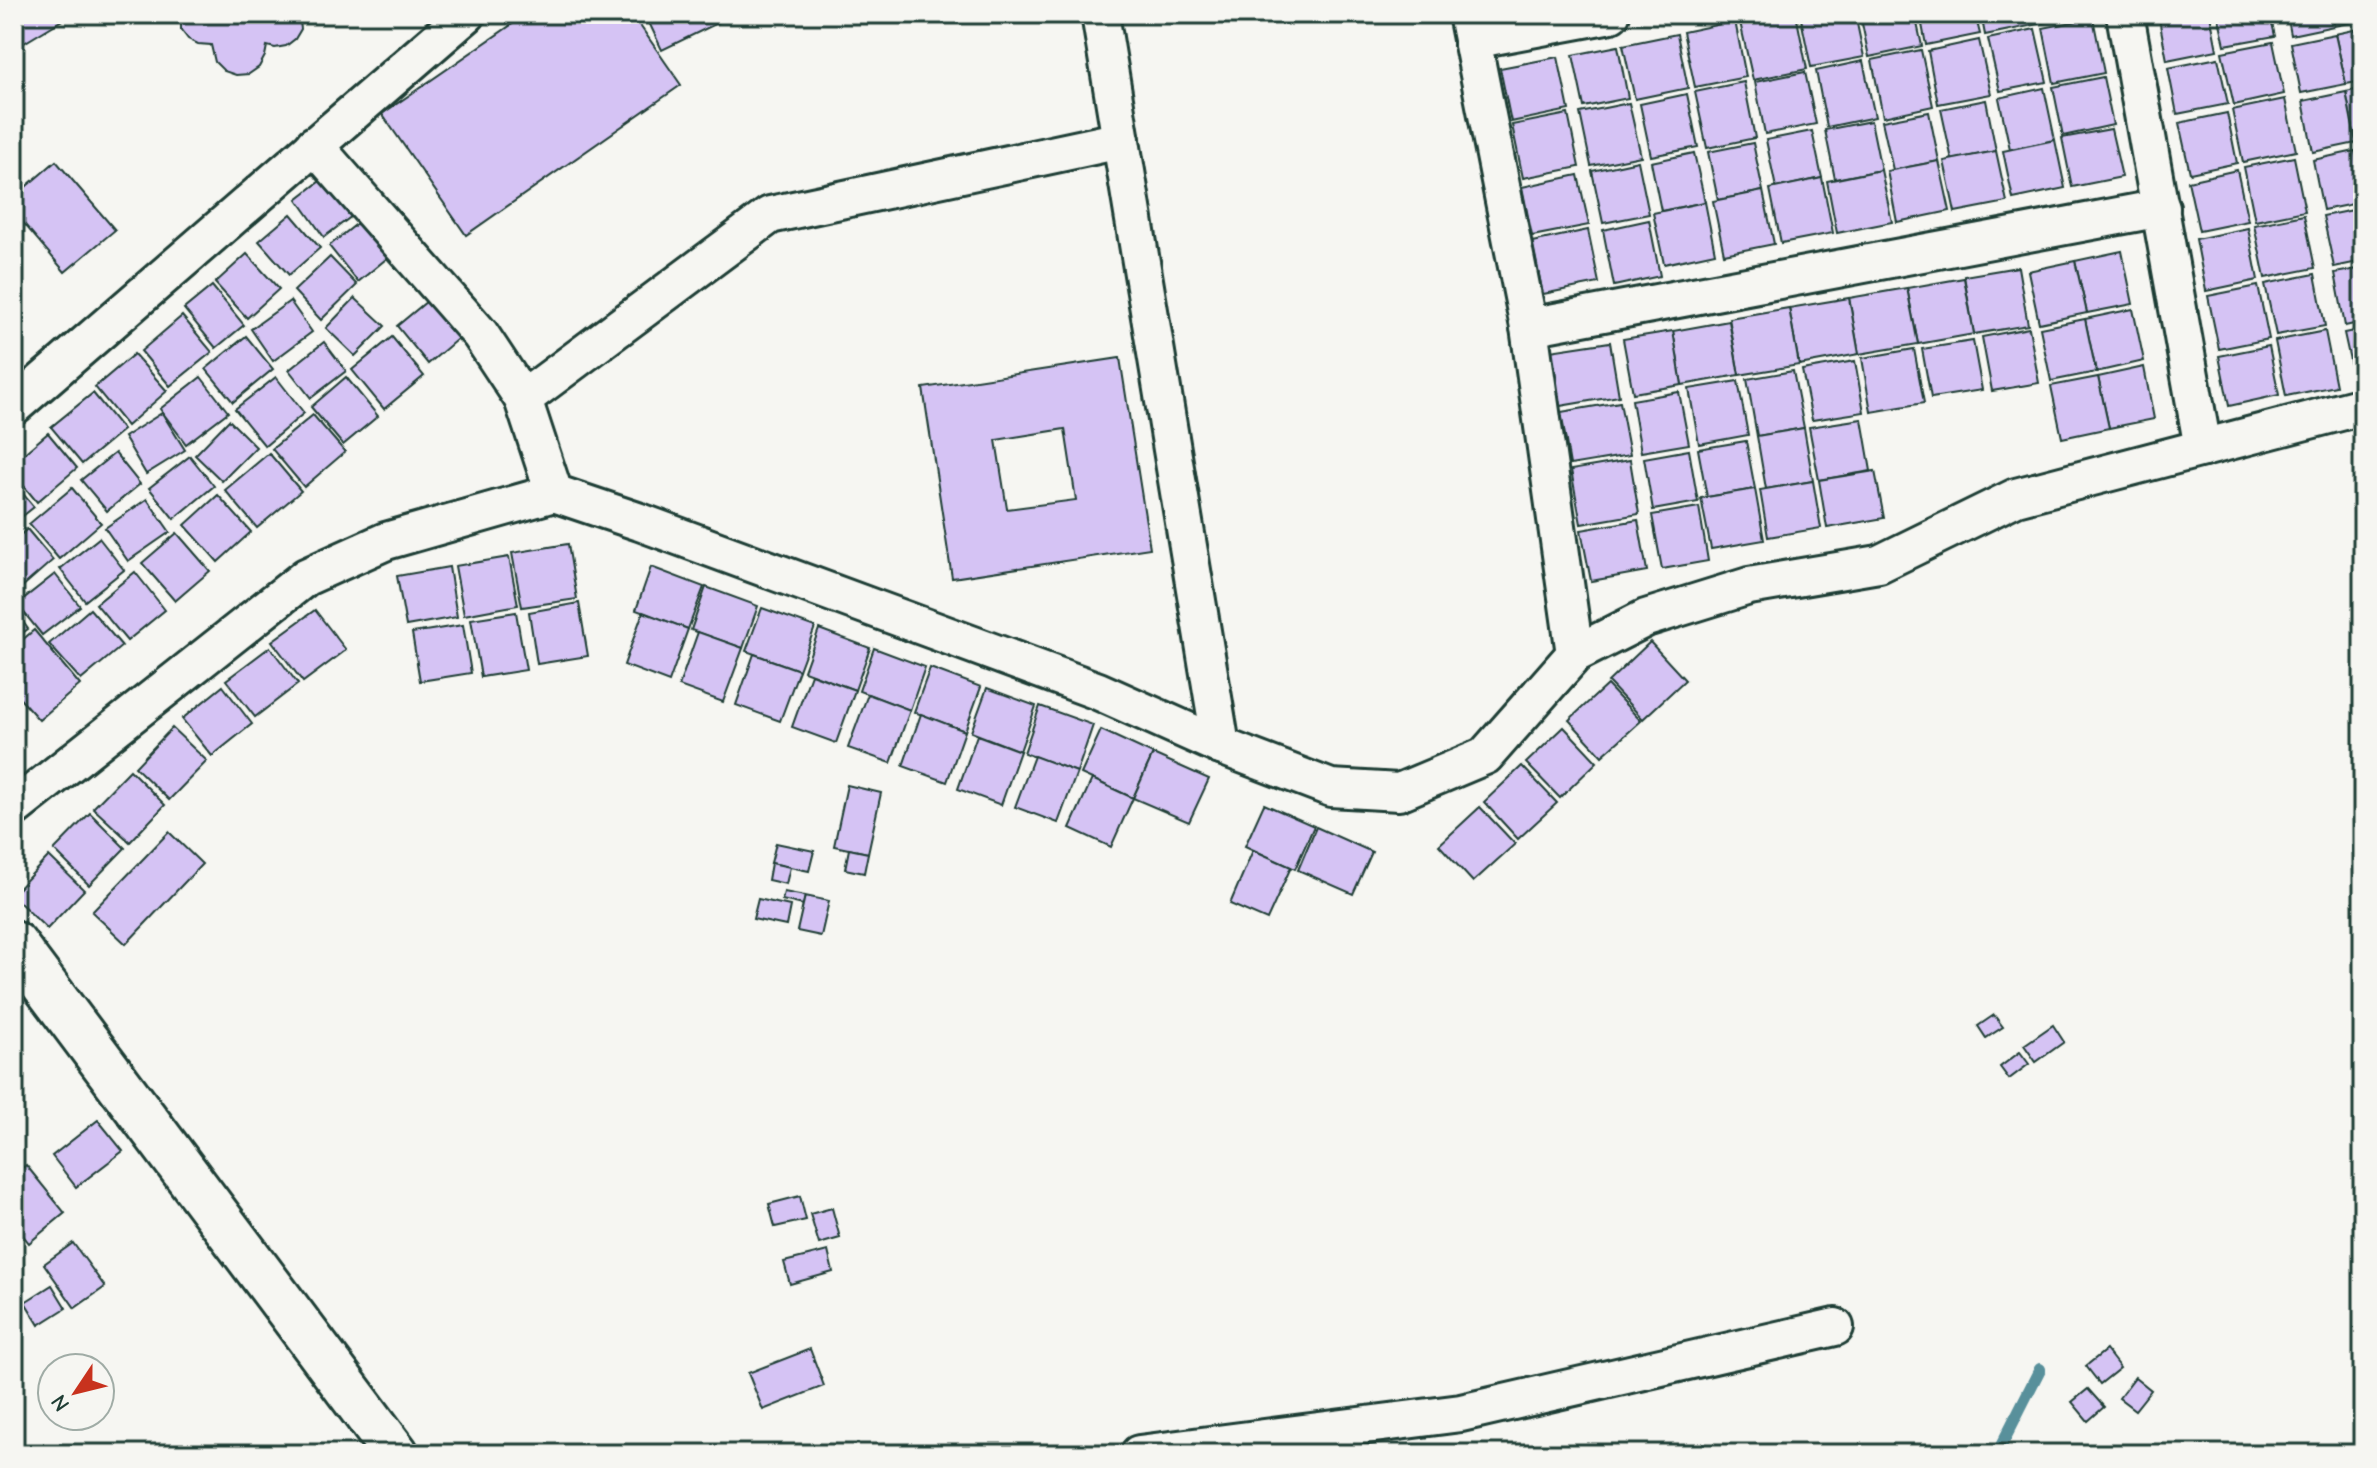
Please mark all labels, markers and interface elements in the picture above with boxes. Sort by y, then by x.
north arrow [36,1352,116,1432]
text: N [46,1390,75,1416]

